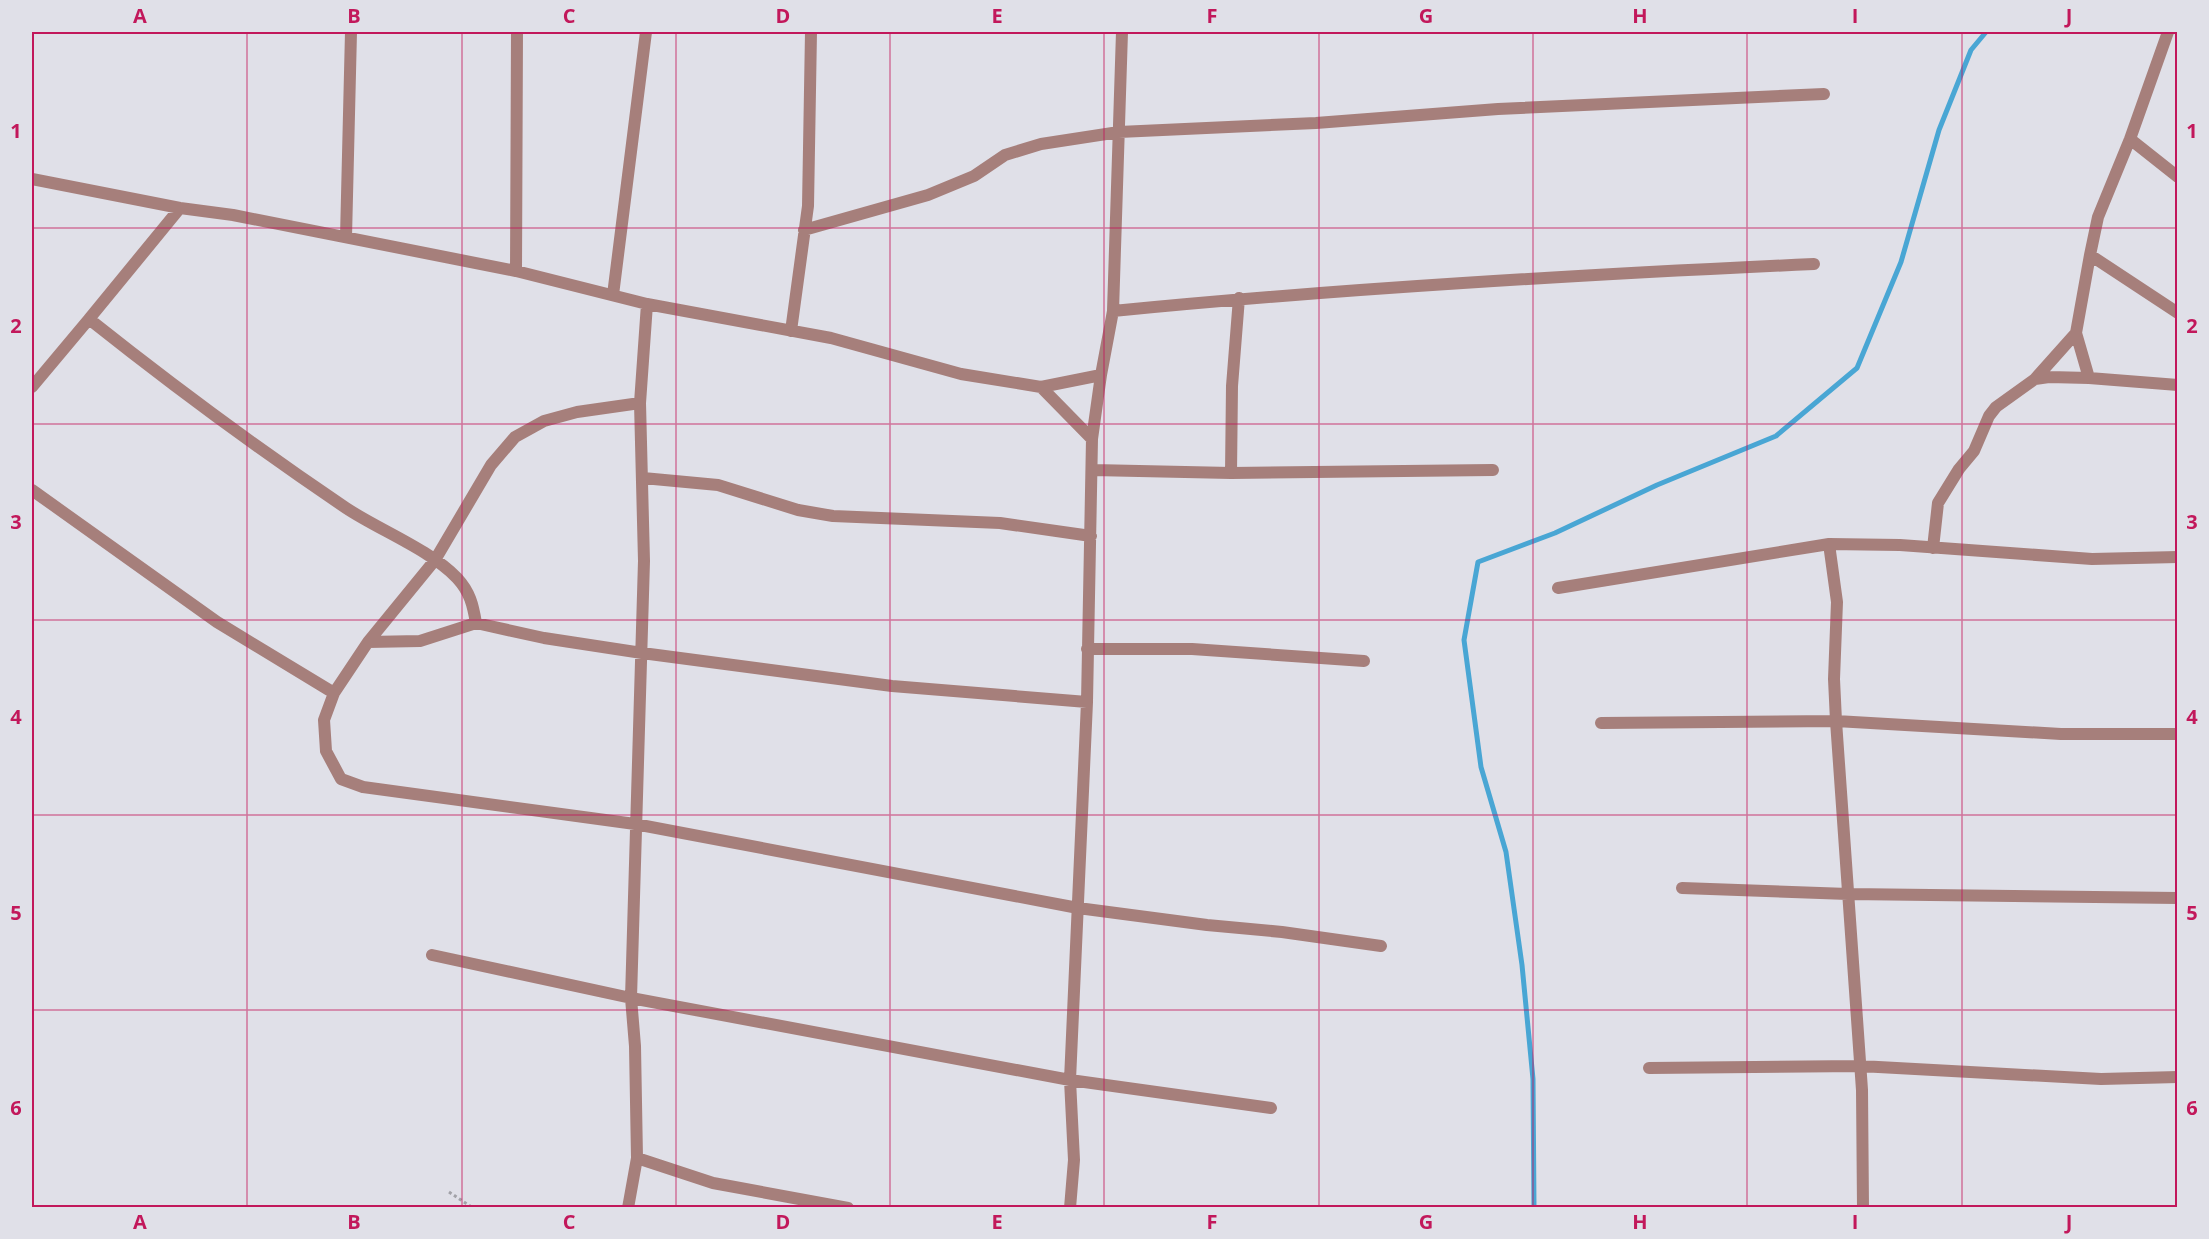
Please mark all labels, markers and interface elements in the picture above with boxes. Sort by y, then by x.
text: A [133,2,147,29]
text: B [347,2,361,29]
text: C [563,2,576,29]
text: D [776,2,790,29]
text: E [991,2,1003,29]
text: F [1207,2,1217,29]
text: G [1419,2,1433,29]
text: H [1632,2,1648,29]
text: I [1852,2,1858,29]
text: J [2064,2,2072,29]
text: 1 [10,117,22,144]
text: 1 [2186,117,2198,144]
text: 2 [10,312,22,339]
text: 2 [2186,312,2198,339]
text: 3 [10,508,22,535]
text: 3 [2186,508,2198,535]
text: 4 [10,703,22,730]
text: 4 [2186,703,2198,730]
text: 5 [10,899,22,926]
text: 5 [2186,899,2198,926]
text: 6 [10,1094,22,1121]
text: 6 [2186,1094,2198,1121]
text: A [133,1208,147,1235]
text: B [347,1208,361,1235]
text: C [563,1208,576,1235]
text: D [776,1208,790,1235]
text: E [991,1208,1003,1235]
text: F [1207,1208,1217,1235]
text: G [1419,1208,1433,1235]
text: H [1632,1208,1648,1235]
text: I [1852,1208,1858,1235]
text: J [2064,1208,2072,1235]

